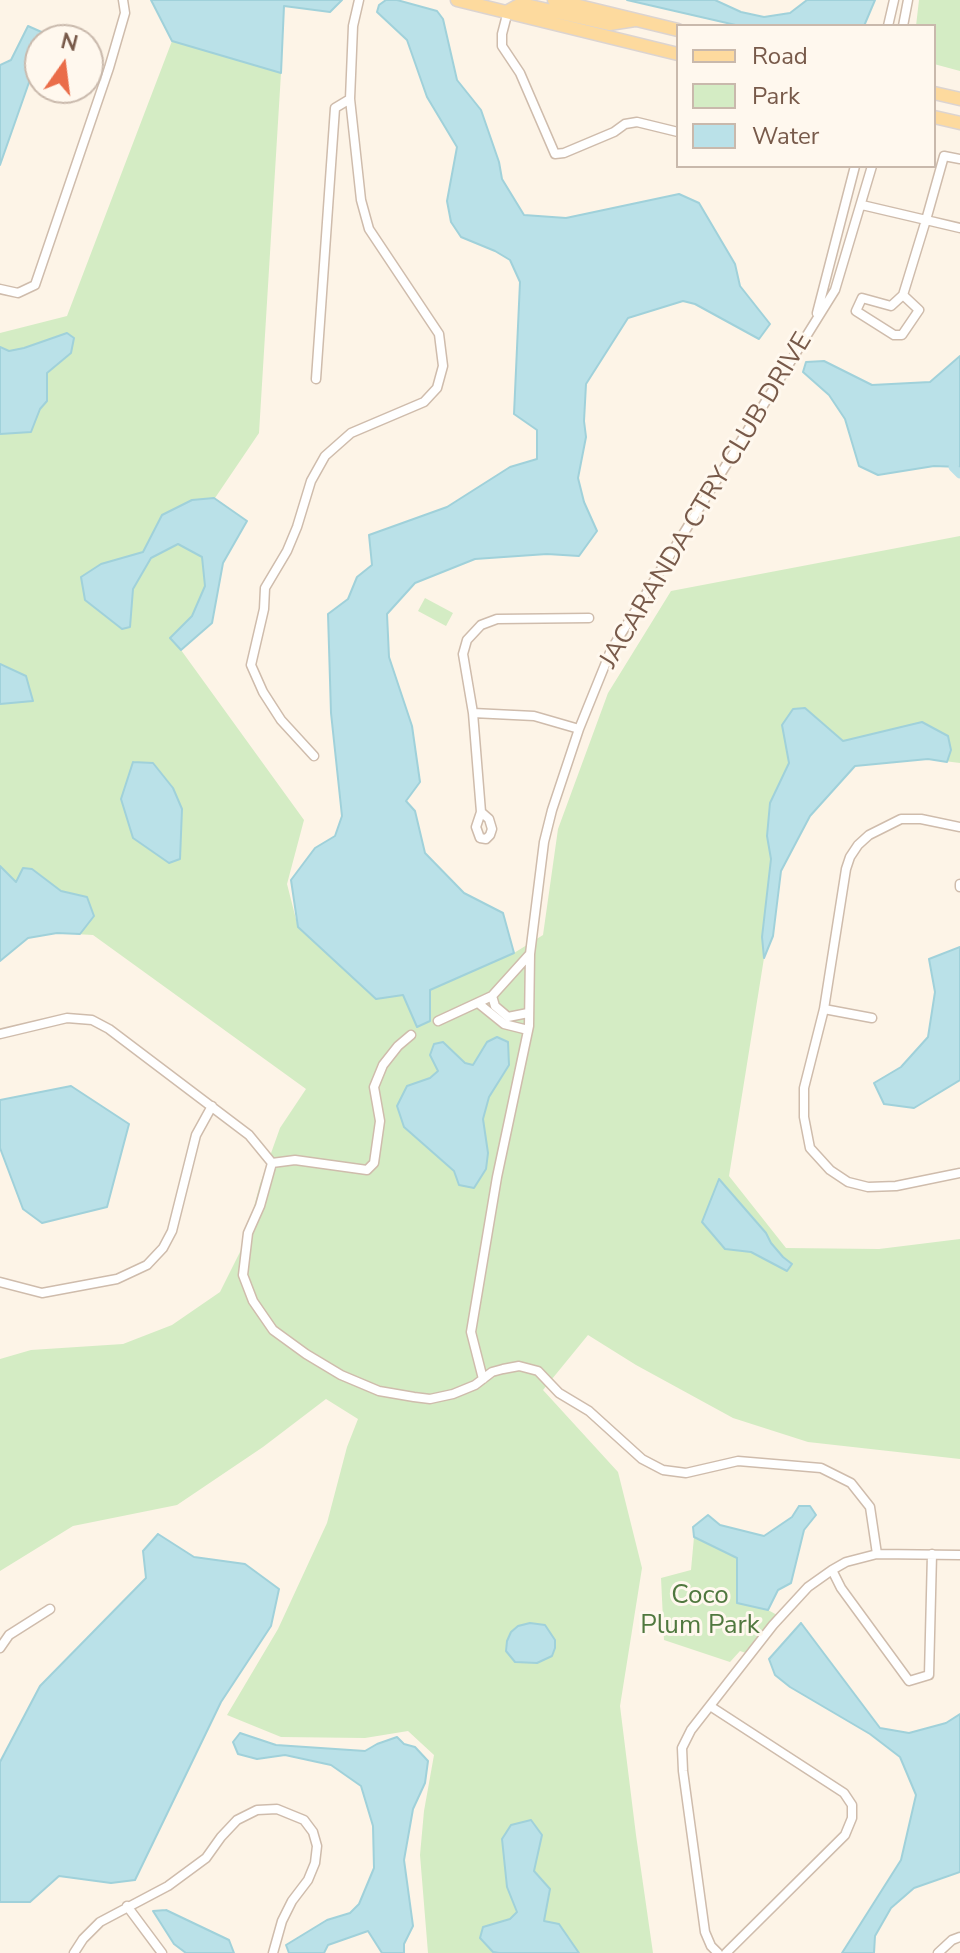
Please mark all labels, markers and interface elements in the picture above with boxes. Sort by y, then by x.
north arrow [24,24,104,104]
legend [676,24,936,168]
text: N [58,26,81,59]
text: Road [752,40,808,72]
text: Park [752,80,800,112]
text: Water [752,120,819,152]
street label: JACARANDA CTRY CLUB DRIVE [594,328,820,674]
park label: Coco Plum Park [640,1581,760,1642]

